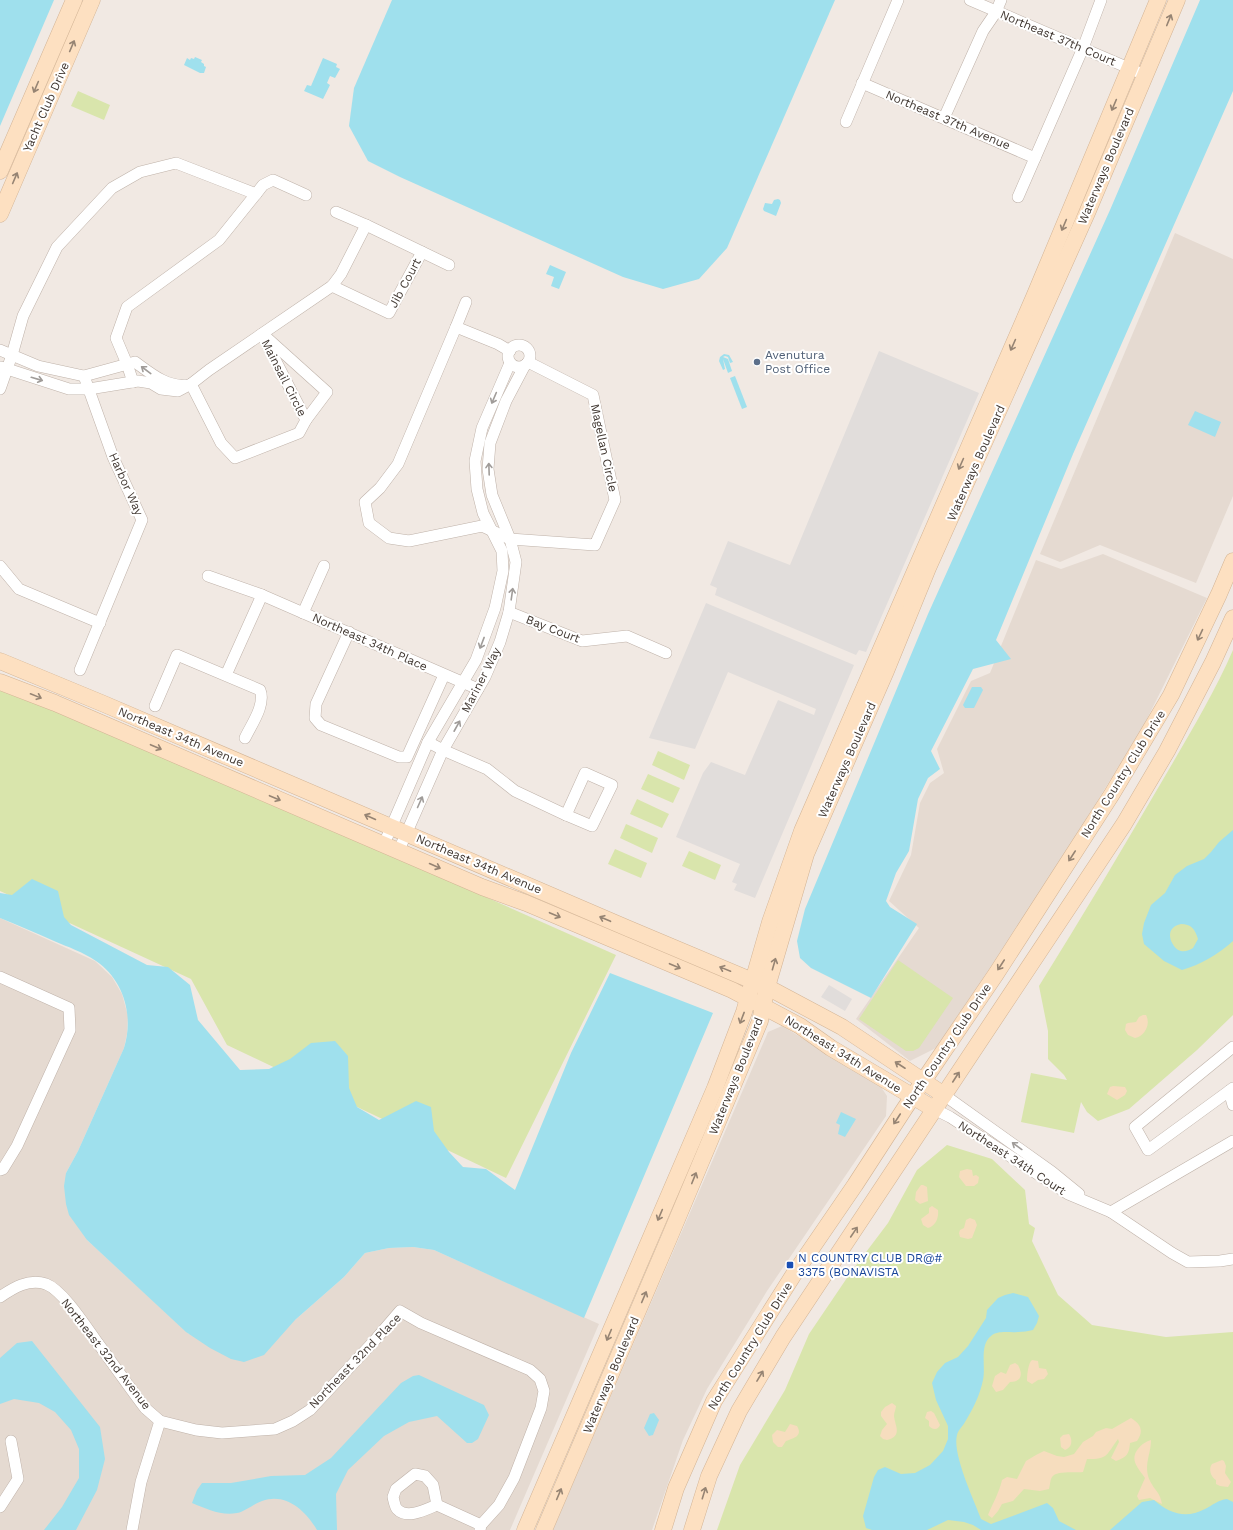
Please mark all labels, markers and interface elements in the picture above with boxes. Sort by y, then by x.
street label: Northeast 37th Court [998,7,1118,69]
one-way arrow [1166,15,1173,27]
one-way arrow [69,41,77,53]
street label: Yacht Club Drive [20,60,72,154]
one-way arrow [32,81,39,93]
street label: Northeast 37th Avenue [884,87,1012,153]
one-way arrow [1110,99,1118,111]
street label: Waterways Boulevard [1075,106,1137,226]
one-way arrow [12,173,19,185]
one-way arrow [1060,219,1068,231]
street label: Jib Court [386,256,424,310]
street label: Mainsail Circle [259,337,309,419]
one-way arrow [1009,338,1016,350]
place label: Avenutura Post Office [765,348,830,376]
marker: Avenutura Post Office [752,357,762,367]
one-way arrow [140,366,151,374]
one-way arrow [30,376,43,383]
one-way arrow [490,392,497,404]
street label: Magellan Circle [588,403,620,493]
street label: Waterways Boulevard [944,403,1008,523]
street label: Harbor Way [106,450,146,518]
one-way arrow [957,457,964,469]
one-way arrow [486,463,493,476]
one-way arrow [508,588,516,601]
street label: Northeast 34th Place [310,610,430,674]
street label: Bay Court [524,612,582,646]
one-way arrow [1196,628,1203,640]
one-way arrow [478,636,485,649]
street label: Mariner Way [459,644,504,715]
one-way arrow [30,692,42,700]
street label: Waterways Boulevard [815,700,879,820]
street label: Northeast 34th Avenue [116,704,246,770]
street label: North Country Club Drive [1078,708,1168,840]
one-way arrow [454,720,462,732]
one-way arrow [149,744,161,751]
one-way arrow [269,795,281,803]
one-way arrow [417,796,424,808]
one-way arrow [364,813,376,820]
street label: Northeast 34th Avenue [414,831,544,897]
one-way arrow [1068,850,1076,861]
one-way arrow [428,863,440,870]
one-way arrow [549,912,561,920]
one-way arrow [600,915,612,922]
one-way arrow [771,958,778,971]
one-way arrow [997,959,1005,971]
one-way arrow [668,962,680,970]
one-way arrow [720,964,732,972]
street label: North Country Club Drive [900,981,994,1111]
one-way arrow [738,1011,746,1023]
street label: Northeast 34th Avenue [782,1012,904,1096]
street label: Waterways Boulevard [706,1015,766,1137]
one-way arrow [895,1061,906,1069]
one-way arrow [952,1071,960,1082]
one-way arrow [893,1114,902,1125]
street label: Northeast 34th Court [956,1118,1068,1198]
one-way arrow [1011,1142,1022,1150]
one-way arrow [691,1172,699,1184]
one-way arrow [656,1209,663,1221]
one-way arrow [850,1226,858,1238]
place label: N COUNTRY CLUB DR@# 3375 (BONAVISTA [798,1251,943,1279]
marker: N COUNTRY CLUB DR@# 3375 (BONAVISTA [785,1260,795,1270]
street label: North Country Club Drive [705,1280,795,1412]
one-way arrow [641,1292,648,1304]
street label: Northeast 32nd Avenue [58,1296,154,1412]
street label: Northeast 32nd Place [306,1311,404,1411]
street label: Waterways Boulevard [580,1315,642,1435]
one-way arrow [605,1328,612,1340]
one-way arrow [756,1371,764,1382]
one-way arrow [701,1486,708,1499]
one-way arrow [556,1488,564,1500]

